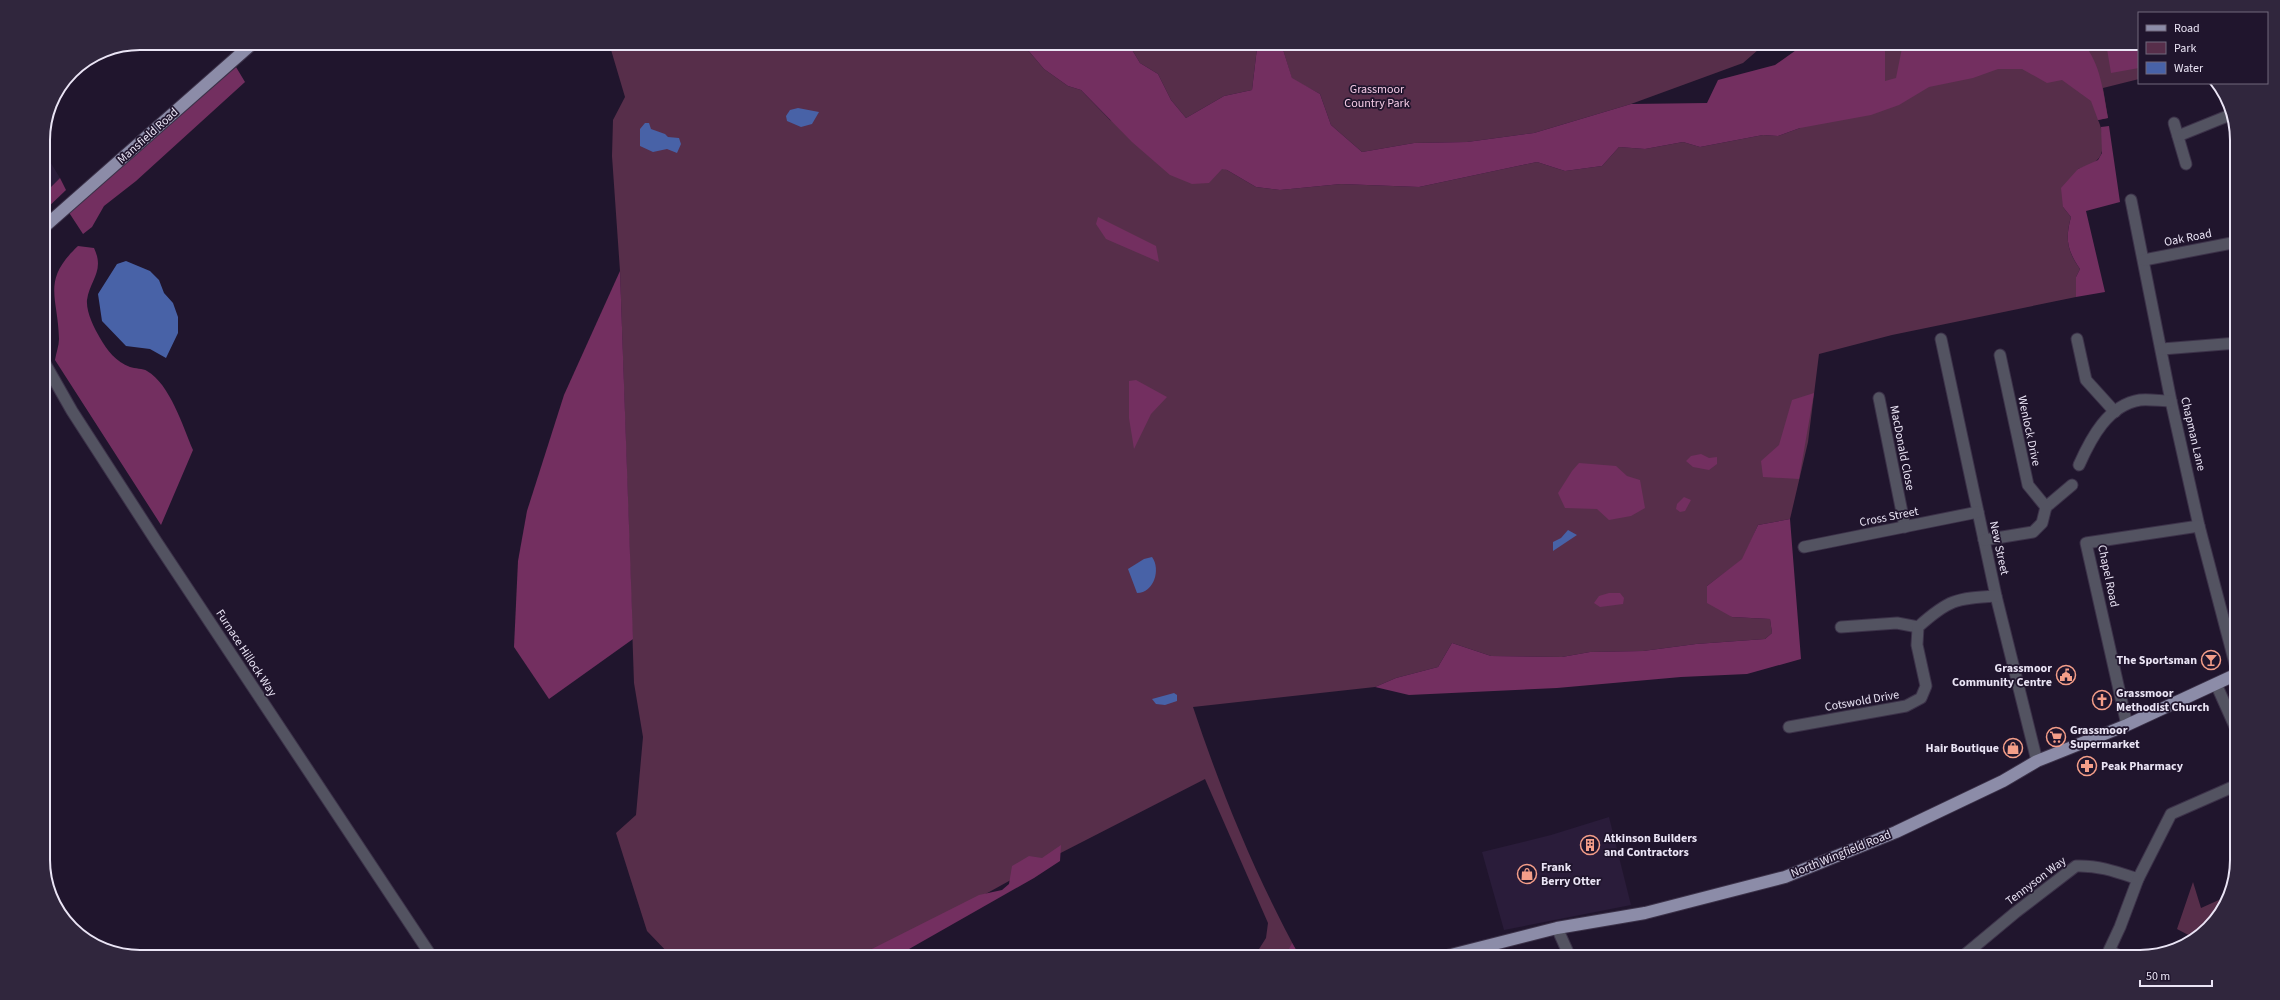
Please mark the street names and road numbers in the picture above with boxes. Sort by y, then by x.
street label: Mansfield Road [114,104,182,168]
street label: Oak Road [2163,225,2213,251]
street label: Wenlock Drive [2013,394,2045,468]
street label: Chapman Lane [2176,395,2210,473]
street label: MacDonald Close [1885,404,1919,492]
street label: Cross Street [1858,503,1920,531]
street label: New Street [1985,519,2013,577]
street label: Chapel Road [2093,543,2123,609]
street label: Furnace Hillock Way [211,606,281,700]
street label: Cotswold Drive [1823,686,1901,716]
street label: North Wingfield Road [1788,826,1894,882]
street label: Tennyson Way [2002,852,2070,909]

